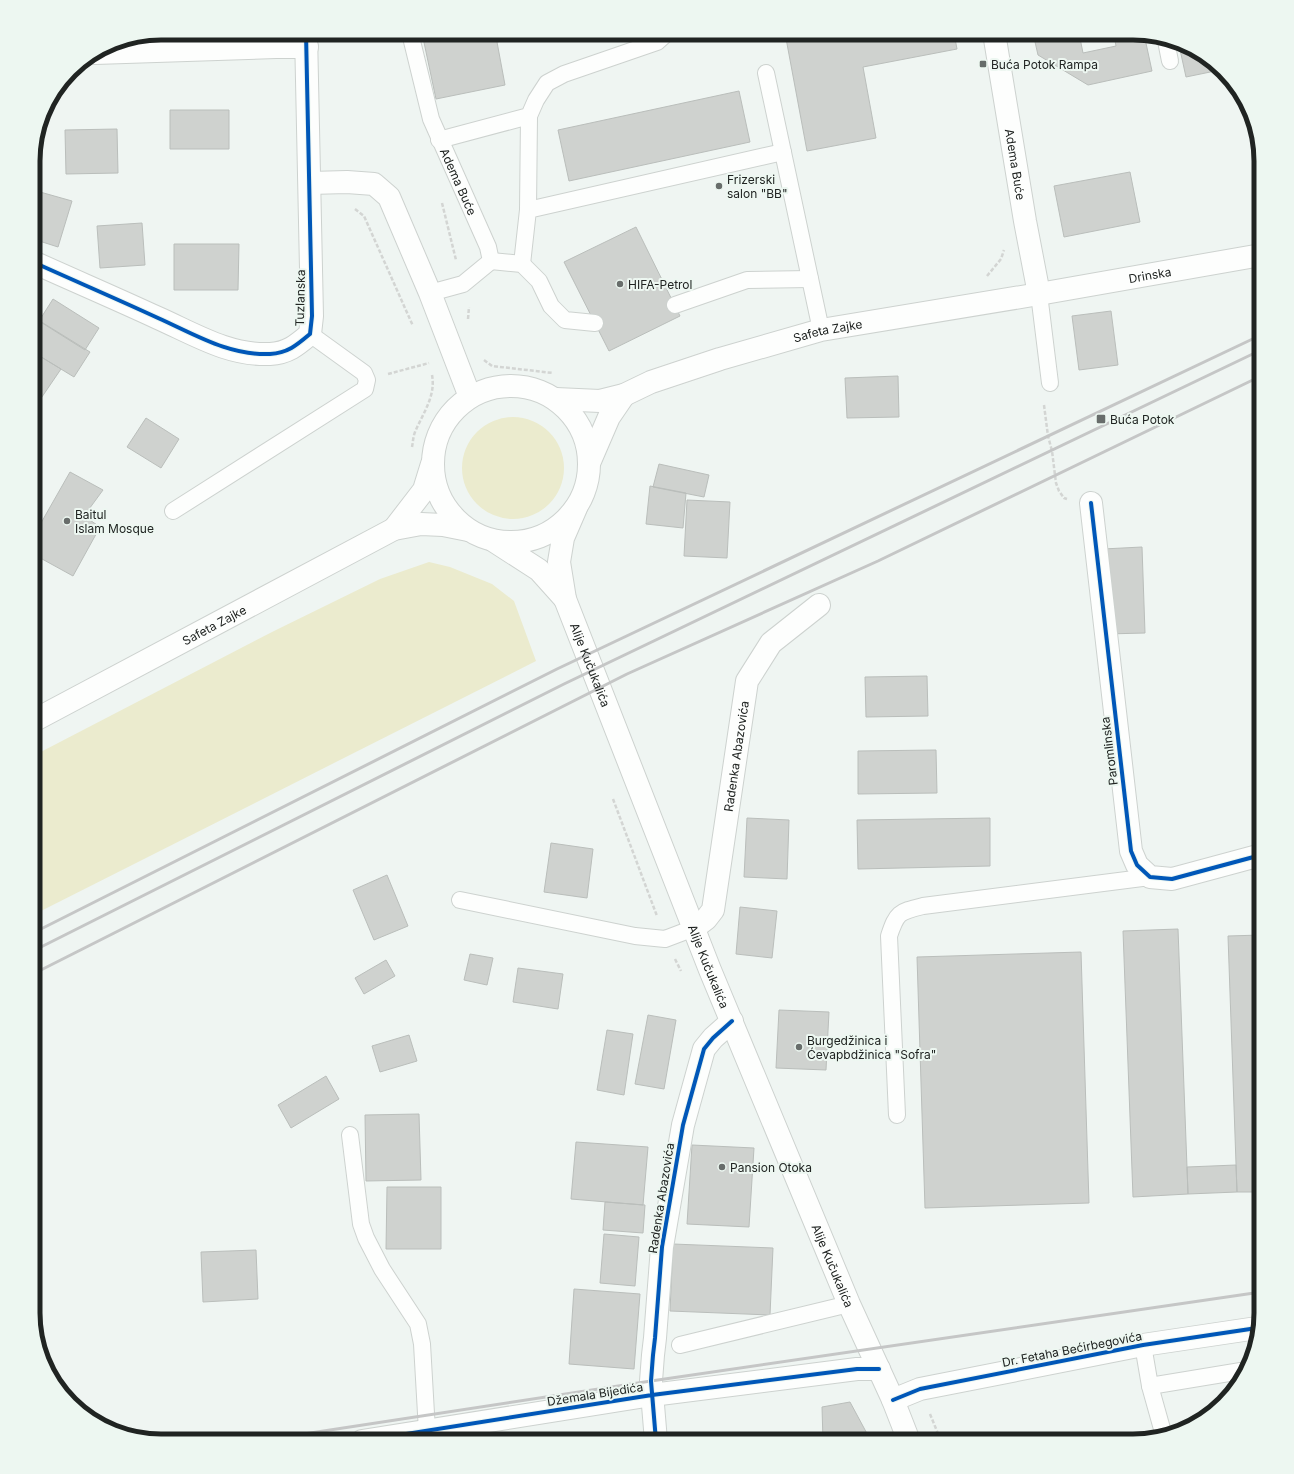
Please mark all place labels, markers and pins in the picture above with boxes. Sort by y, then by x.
place label: Buća Potok Rampa [991,57,1098,72]
marker: Buća Potok Rampa [978,59,988,69]
place label: Frizerski salon "BB" [727,172,788,201]
marker: Frizerski salon "BB" [714,181,724,191]
place label: HIFA-Petrol [628,277,692,292]
marker: HIFA-Petrol [615,279,625,289]
place label: Buća Potok [1110,412,1175,427]
marker: Buća Potok [1095,413,1107,425]
place label: Baitul Islam Mosque [75,507,154,536]
marker: Baitul Islam Mosque [62,516,72,526]
place label: Burgedžinica i Ćevapbdžinica "Sofra" [807,1033,936,1062]
marker: Burgedžinica i Ćevapbdžinica "Sofra" [794,1042,804,1052]
place label: Pansion Otoka [730,1160,812,1175]
marker: Pansion Otoka [717,1162,727,1172]

